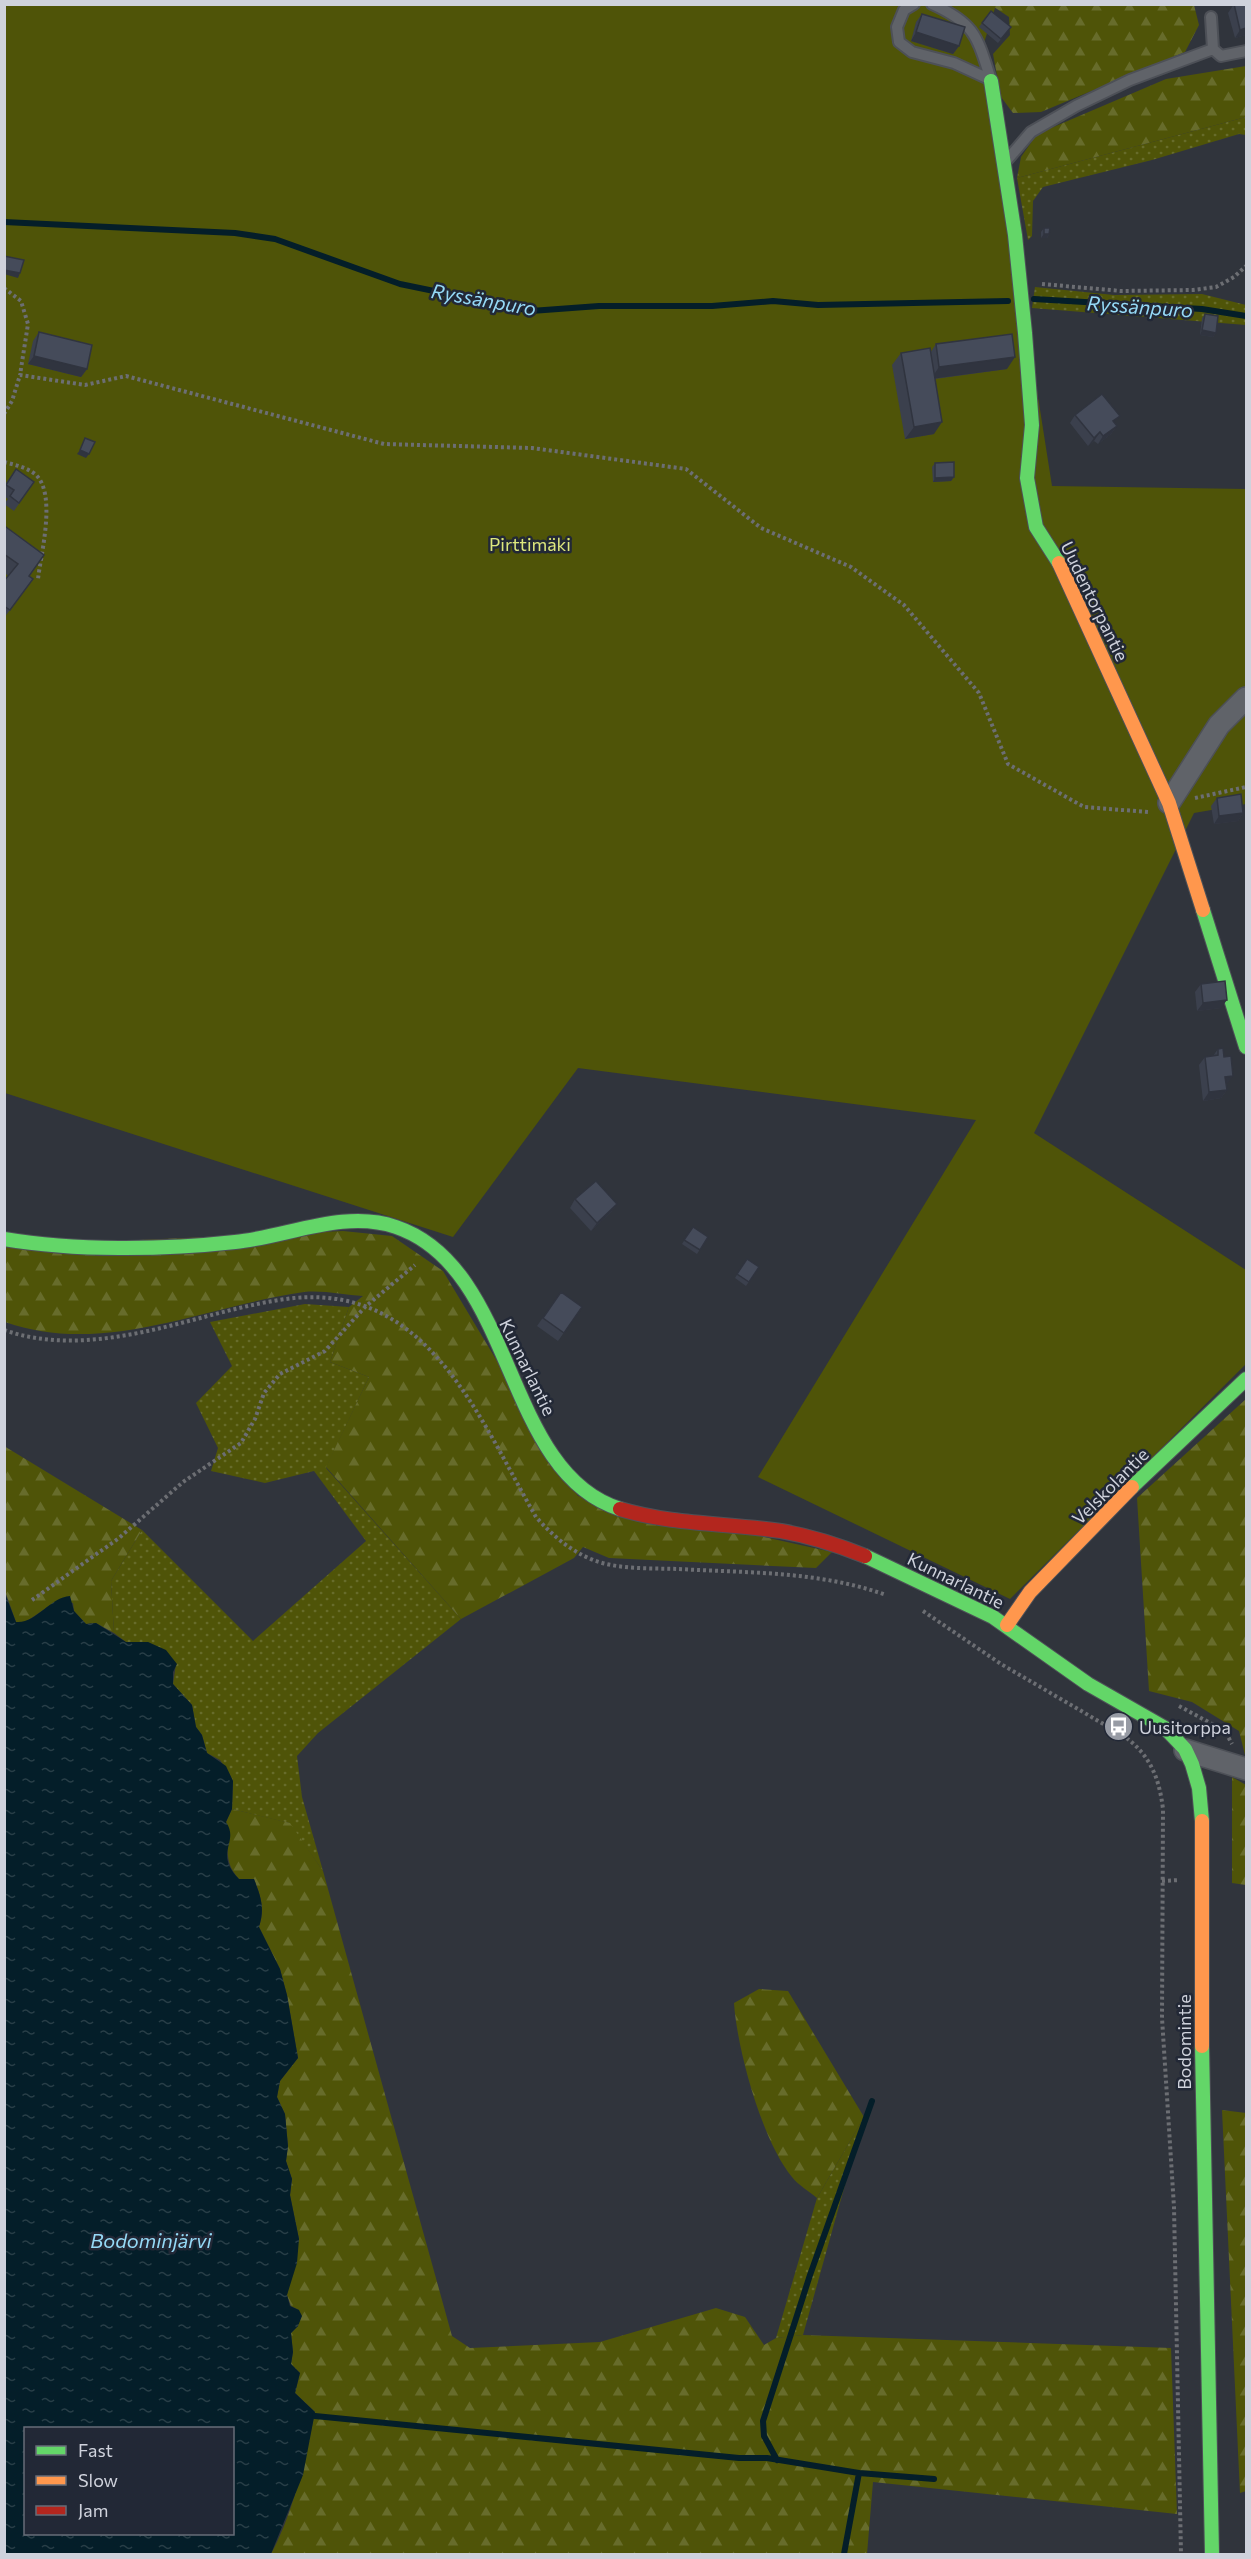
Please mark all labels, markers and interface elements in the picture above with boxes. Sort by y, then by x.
water label: Ryssänpuro [430,278,538,320]
water label: Ryssänpuro [1086,290,1194,322]
park label: Pirttimäki [489,533,571,555]
street label: Uudentorpantie [1057,538,1133,664]
street label: Kunnarlantie [495,1315,561,1419]
street label: Velskolantie [1067,1443,1153,1529]
street label: Kunnarlantie [904,1547,1008,1613]
bus stop icon: Uusitorppa [1102,1711,1134,1743]
place label: Uusitorppa [1139,1716,1231,1738]
street label: Bodomintie [1173,1994,1195,2090]
water label: Bodominjärvi [90,2228,212,2252]
legend [24,2427,234,2535]
text: Fast [78,2439,113,2461]
text: Slow [78,2469,118,2491]
text: Jam [78,2499,108,2521]

